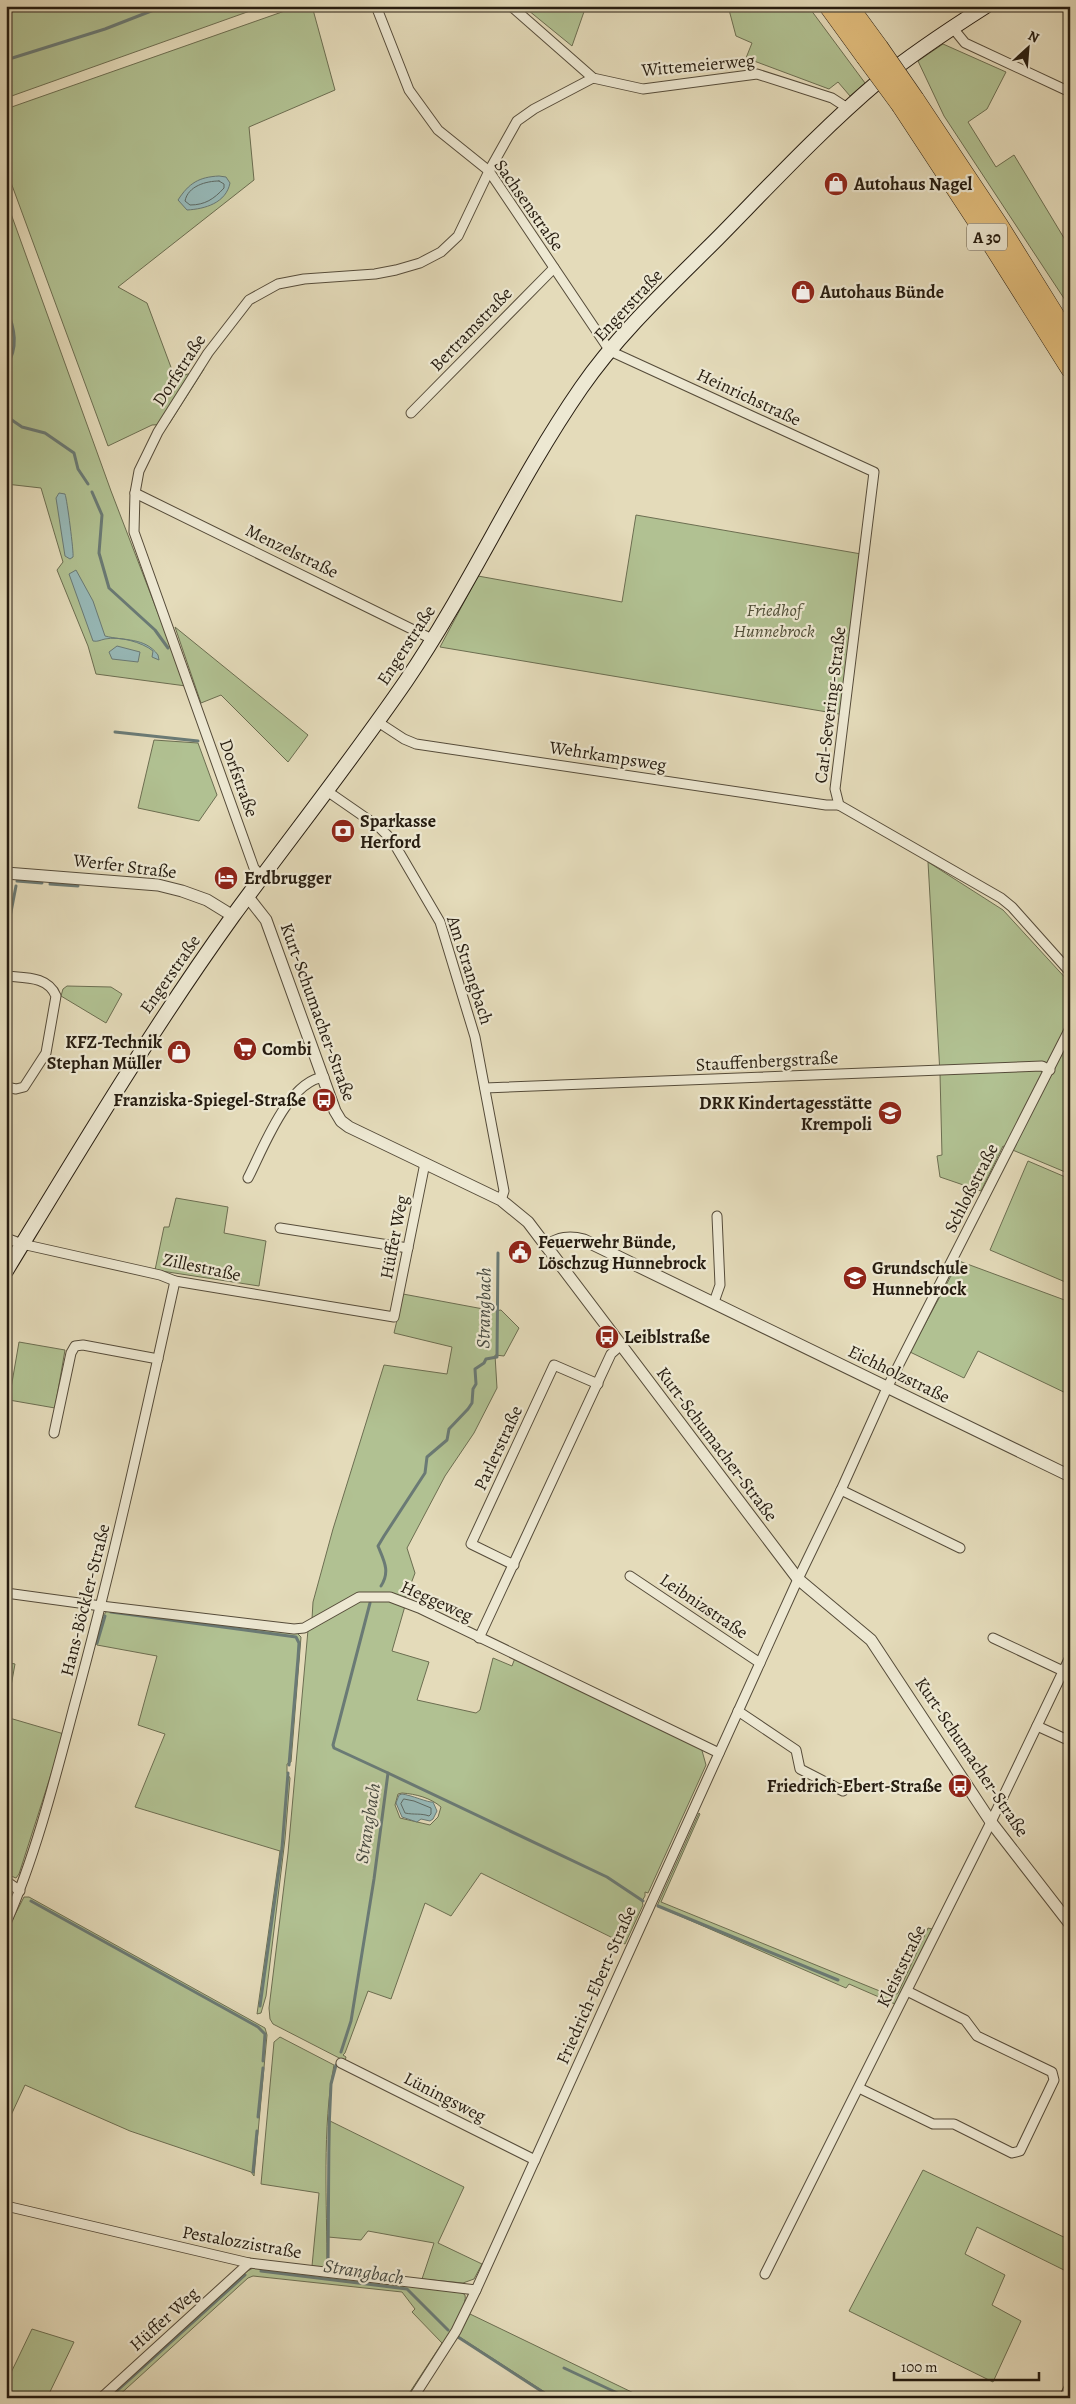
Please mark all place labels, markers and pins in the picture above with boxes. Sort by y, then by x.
shop icon: Autohaus Nagel [823,171,849,197]
place label: Autohaus Nagel [853,172,973,196]
shop icon: Autohaus Bünde [790,279,816,305]
place label: Autohaus Bünde [819,280,944,304]
place label: Sparkasse Herford [360,809,436,854]
bank icon: Sparkasse Herford [330,818,356,844]
hotel icon: Erdbrugger [213,865,239,891]
place label: Erdbrugger [244,866,332,890]
place label: KFZ-Technik Stephan Müller [47,1030,163,1075]
supermarket icon: Combi [232,1036,258,1062]
place label: Combi [262,1037,312,1061]
shop icon: KFZ-Technik Stephan Müller [166,1039,192,1065]
bus stop icon: Franziska-Spiegel-Straße [311,1087,337,1113]
place label: Franziska-Spiegel-Straße [113,1088,306,1112]
place label: DRK Kindertagesstätte Krempoli [699,1091,872,1136]
school or university icon: DRK Kindertagesstätte Krempoli [877,1100,903,1126]
place label: Feuerwehr Bünde, Löschzug Hunnebrock [538,1230,707,1275]
public building icon: Feuerwehr Bünde, Löschzug Hunnebrock [507,1239,533,1265]
place label: Grundschule Hunnebrock [872,1256,968,1301]
school or university icon: Grundschule Hunnebrock [842,1265,868,1291]
bus stop icon: Leiblstraße [594,1324,620,1350]
place label: Leiblstraße [624,1325,710,1349]
bus stop icon: Friedrich-Ebert-Straße [947,1773,973,1799]
place label: Friedrich-Ebert-Straße [767,1774,942,1798]

